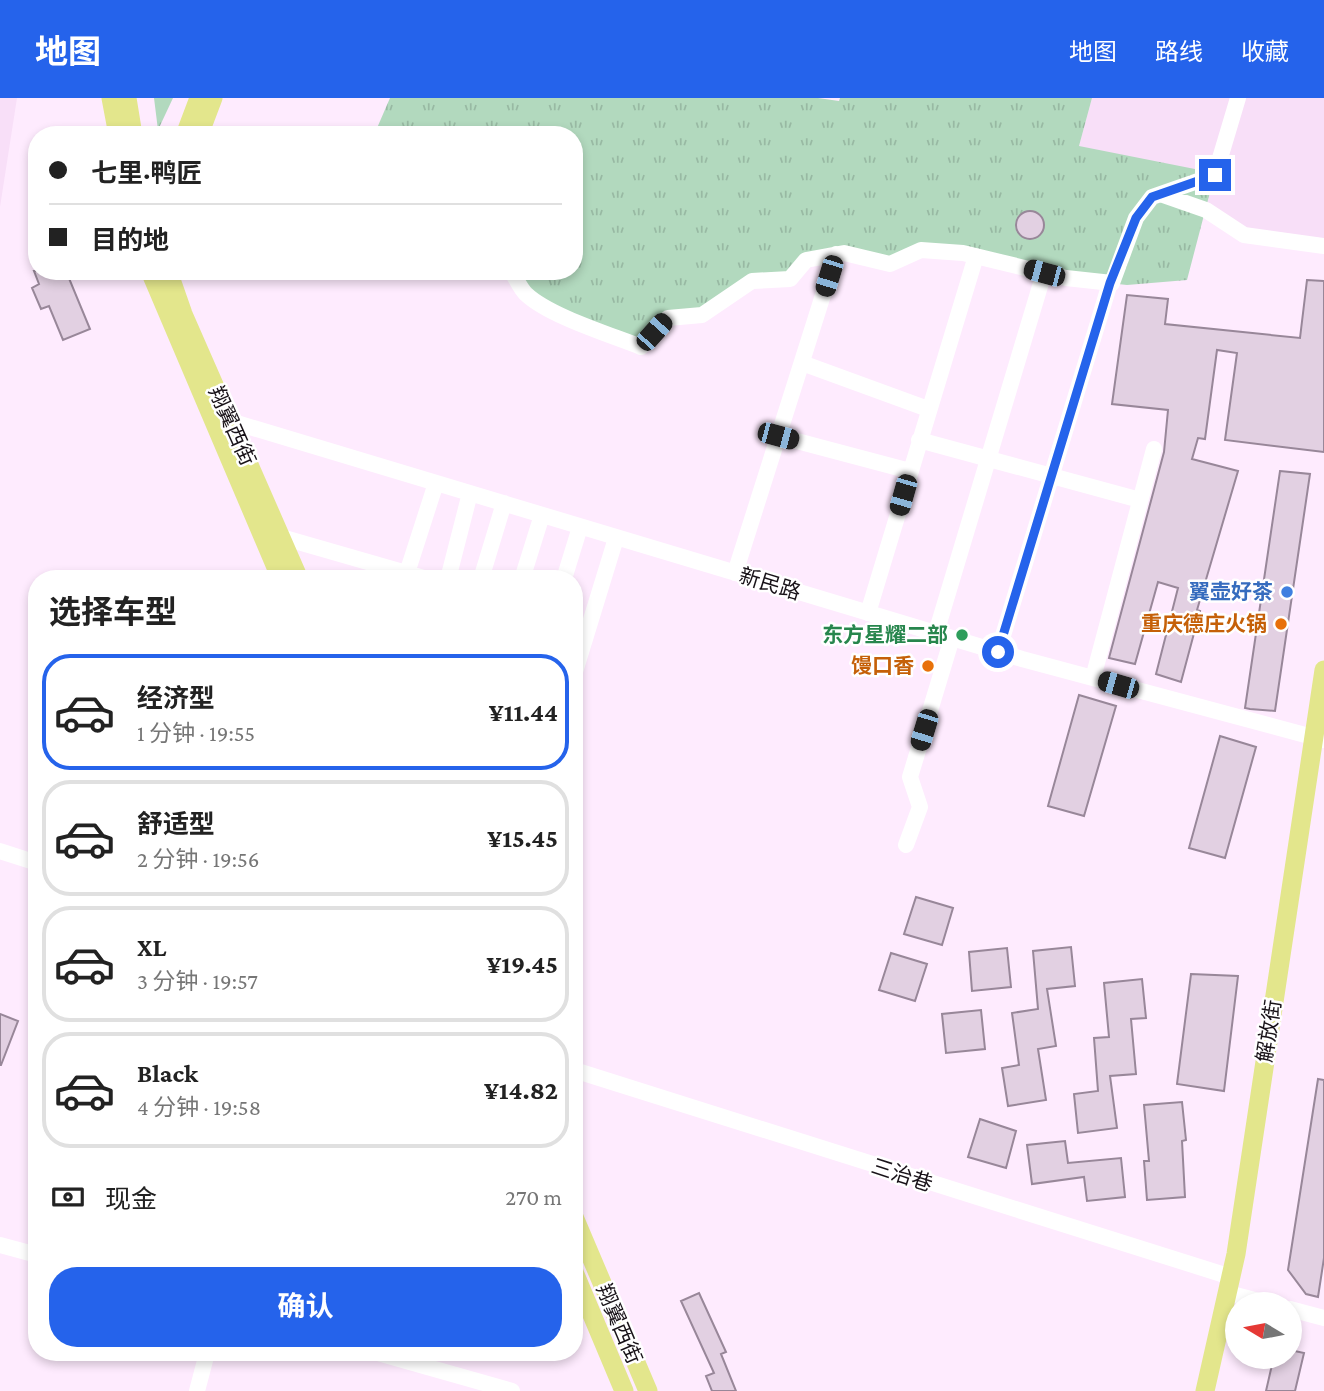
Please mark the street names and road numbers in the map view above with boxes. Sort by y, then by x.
street label: 翔翼西街 [204,383,260,469]
street label: 新民路 [736,563,804,605]
street label: 解放街 [1252,998,1286,1064]
street label: 三治巷 [868,1154,936,1196]
street label: 翔翼西街 [592,1281,646,1367]

